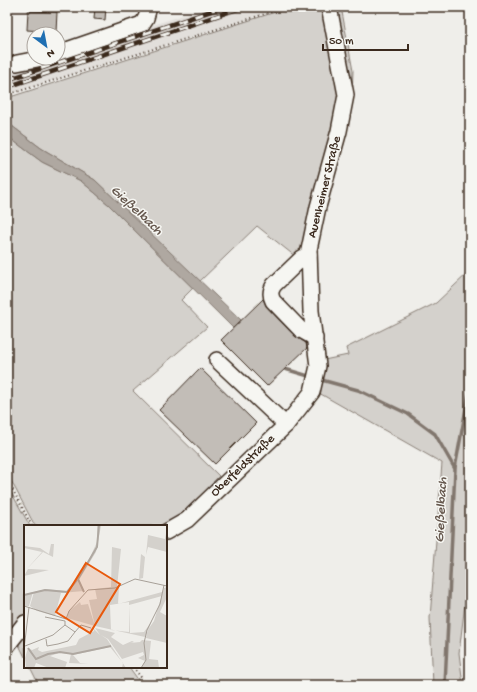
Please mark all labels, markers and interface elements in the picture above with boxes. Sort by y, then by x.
north arrow [26,26,66,66]
scale bar [323,26,408,52]
text: 50 m [329,35,354,49]
text: N [44,46,56,60]
street label: Auenheimer Straße [305,134,345,240]
water label: Gießelbach [106,182,166,240]
street label: Oberfeldstraße [208,431,279,500]
water label: Gießelbach [432,476,452,543]
inset map [24,525,167,668]

